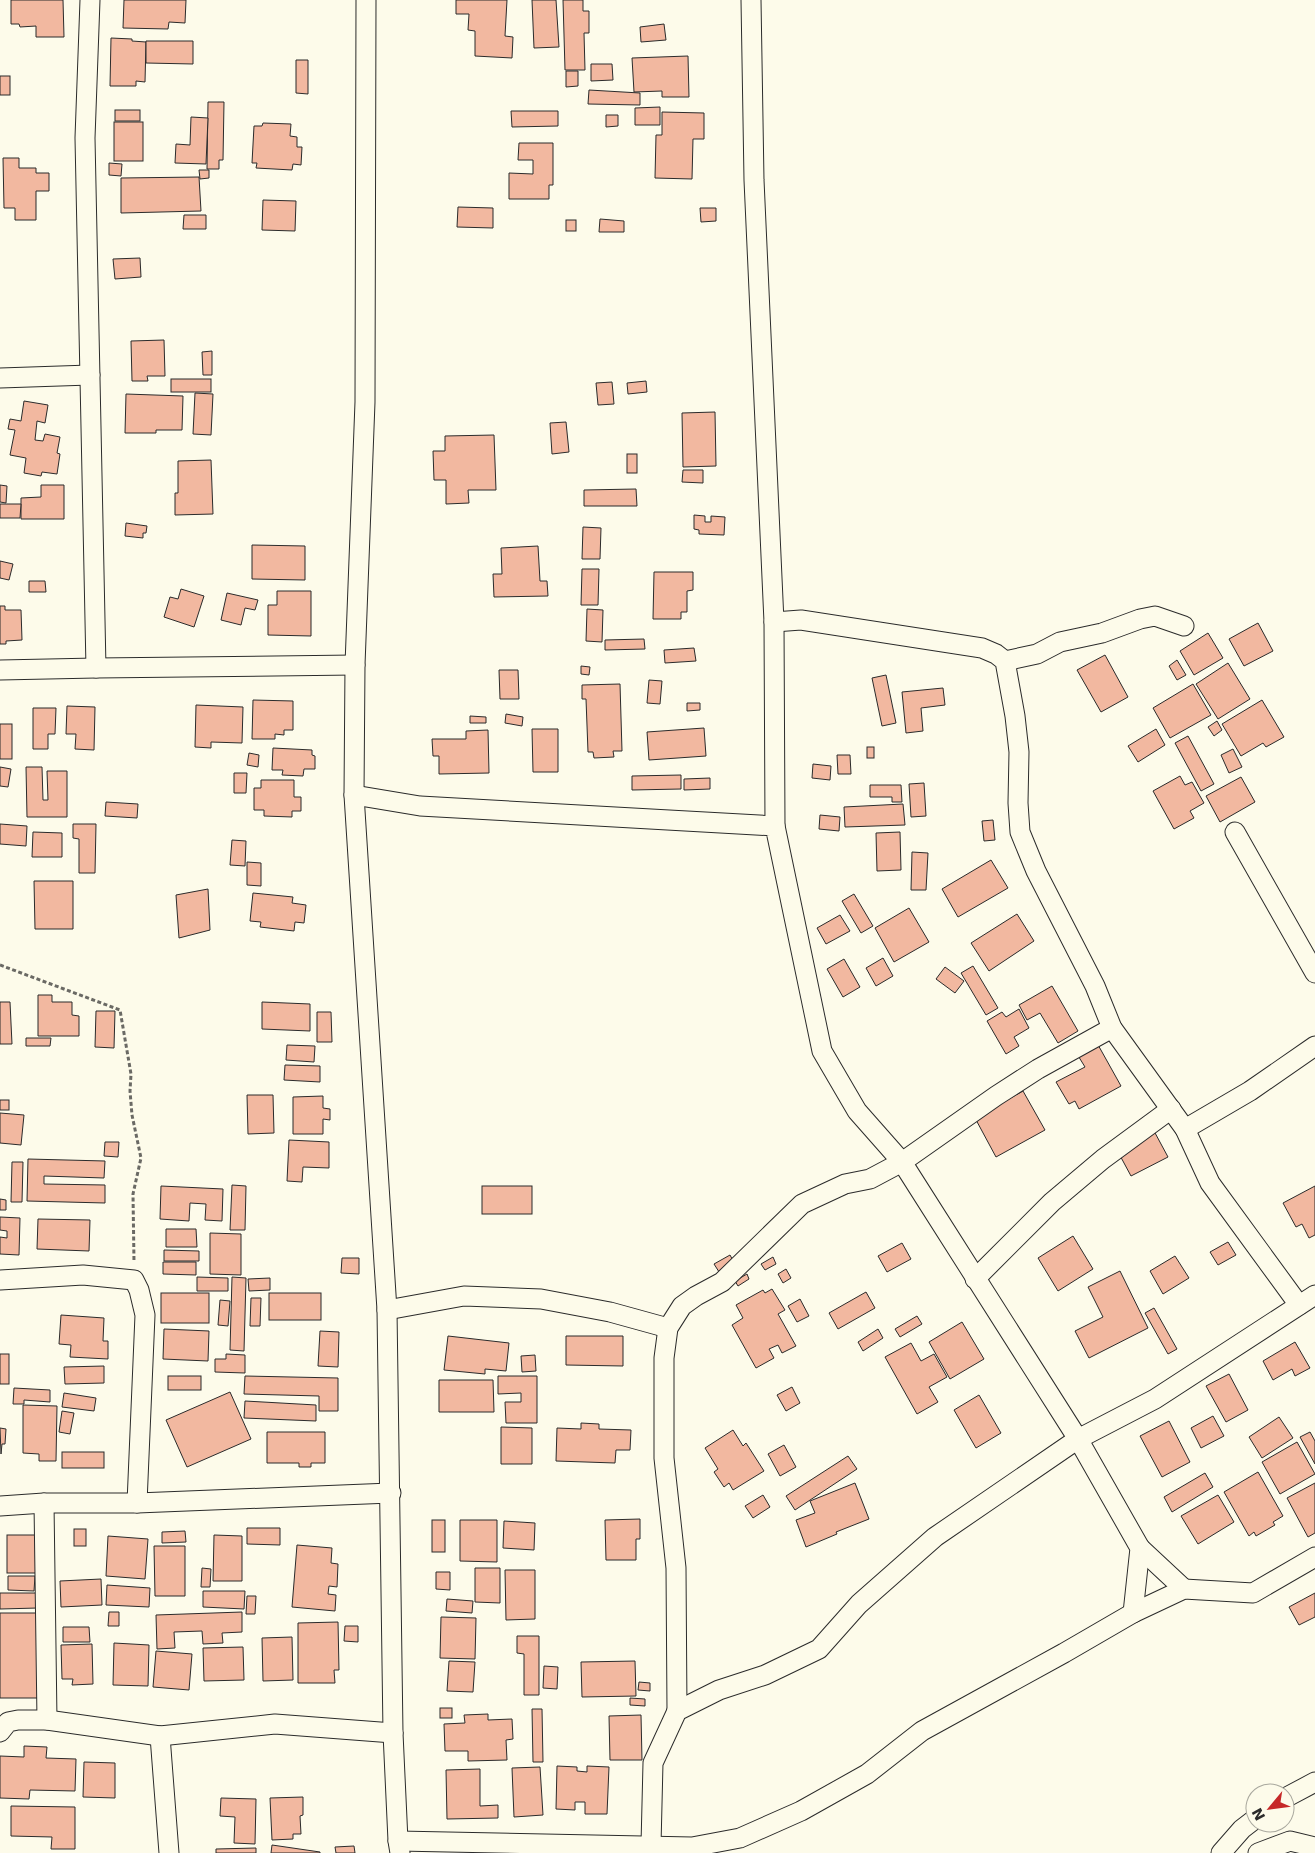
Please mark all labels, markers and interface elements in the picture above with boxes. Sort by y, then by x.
north arrow [1245,1783,1295,1833]
text: N [1249,1805,1268,1823]

